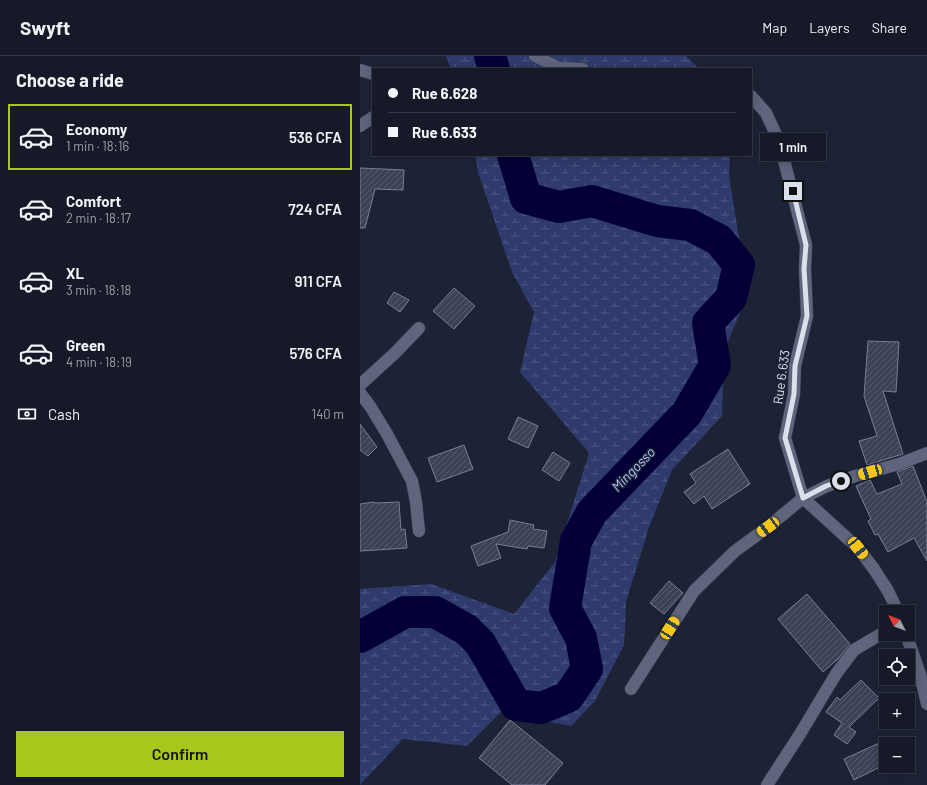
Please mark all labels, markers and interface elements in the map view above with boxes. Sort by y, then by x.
text: Swyft [20,16,70,39]
text: Map [762,19,787,36]
text: Layers [809,19,850,36]
text: Share [872,19,907,36]
text: Choose a ride [16,69,124,91]
text: Rue 6.628 [412,84,477,102]
icon: car [18,119,54,155]
text: Economy [66,120,127,138]
text: Rue 6.633 [412,123,477,141]
text: 536 CFA [289,128,342,146]
callout: 1 min [760,133,826,161]
text: 1 min · 18:16 [66,138,129,154]
text: 1 min [779,139,807,155]
route end [784,182,802,200]
icon: car [18,191,54,227]
text: Comfort [66,192,121,210]
text: 724 CFA [288,200,342,218]
text: 2 min · 18:17 [66,210,131,226]
icon: car [18,263,54,299]
text: XL [66,264,84,282]
text: 911 CFA [294,272,342,290]
text: 3 min · 18:18 [66,282,131,298]
icon: car [18,335,54,371]
text: Green [66,336,105,354]
text: 576 CFA [290,344,342,362]
street label: Rue 6.633 [769,349,793,405]
text: 4 min · 18:19 [66,354,132,370]
icon: cash [16,403,38,425]
text: Cash [48,405,80,423]
text: 140 m [312,406,344,422]
water label: Mingosso [608,443,658,495]
car [857,463,883,481]
route start [832,472,850,490]
car [755,515,781,539]
car [846,535,870,561]
north arrow [879,605,915,641]
map controls [879,605,915,773]
car [658,615,682,641]
button: locate [879,649,915,685]
button: + [879,693,915,729]
button: Confirm [16,731,344,777]
button: − [879,737,915,773]

